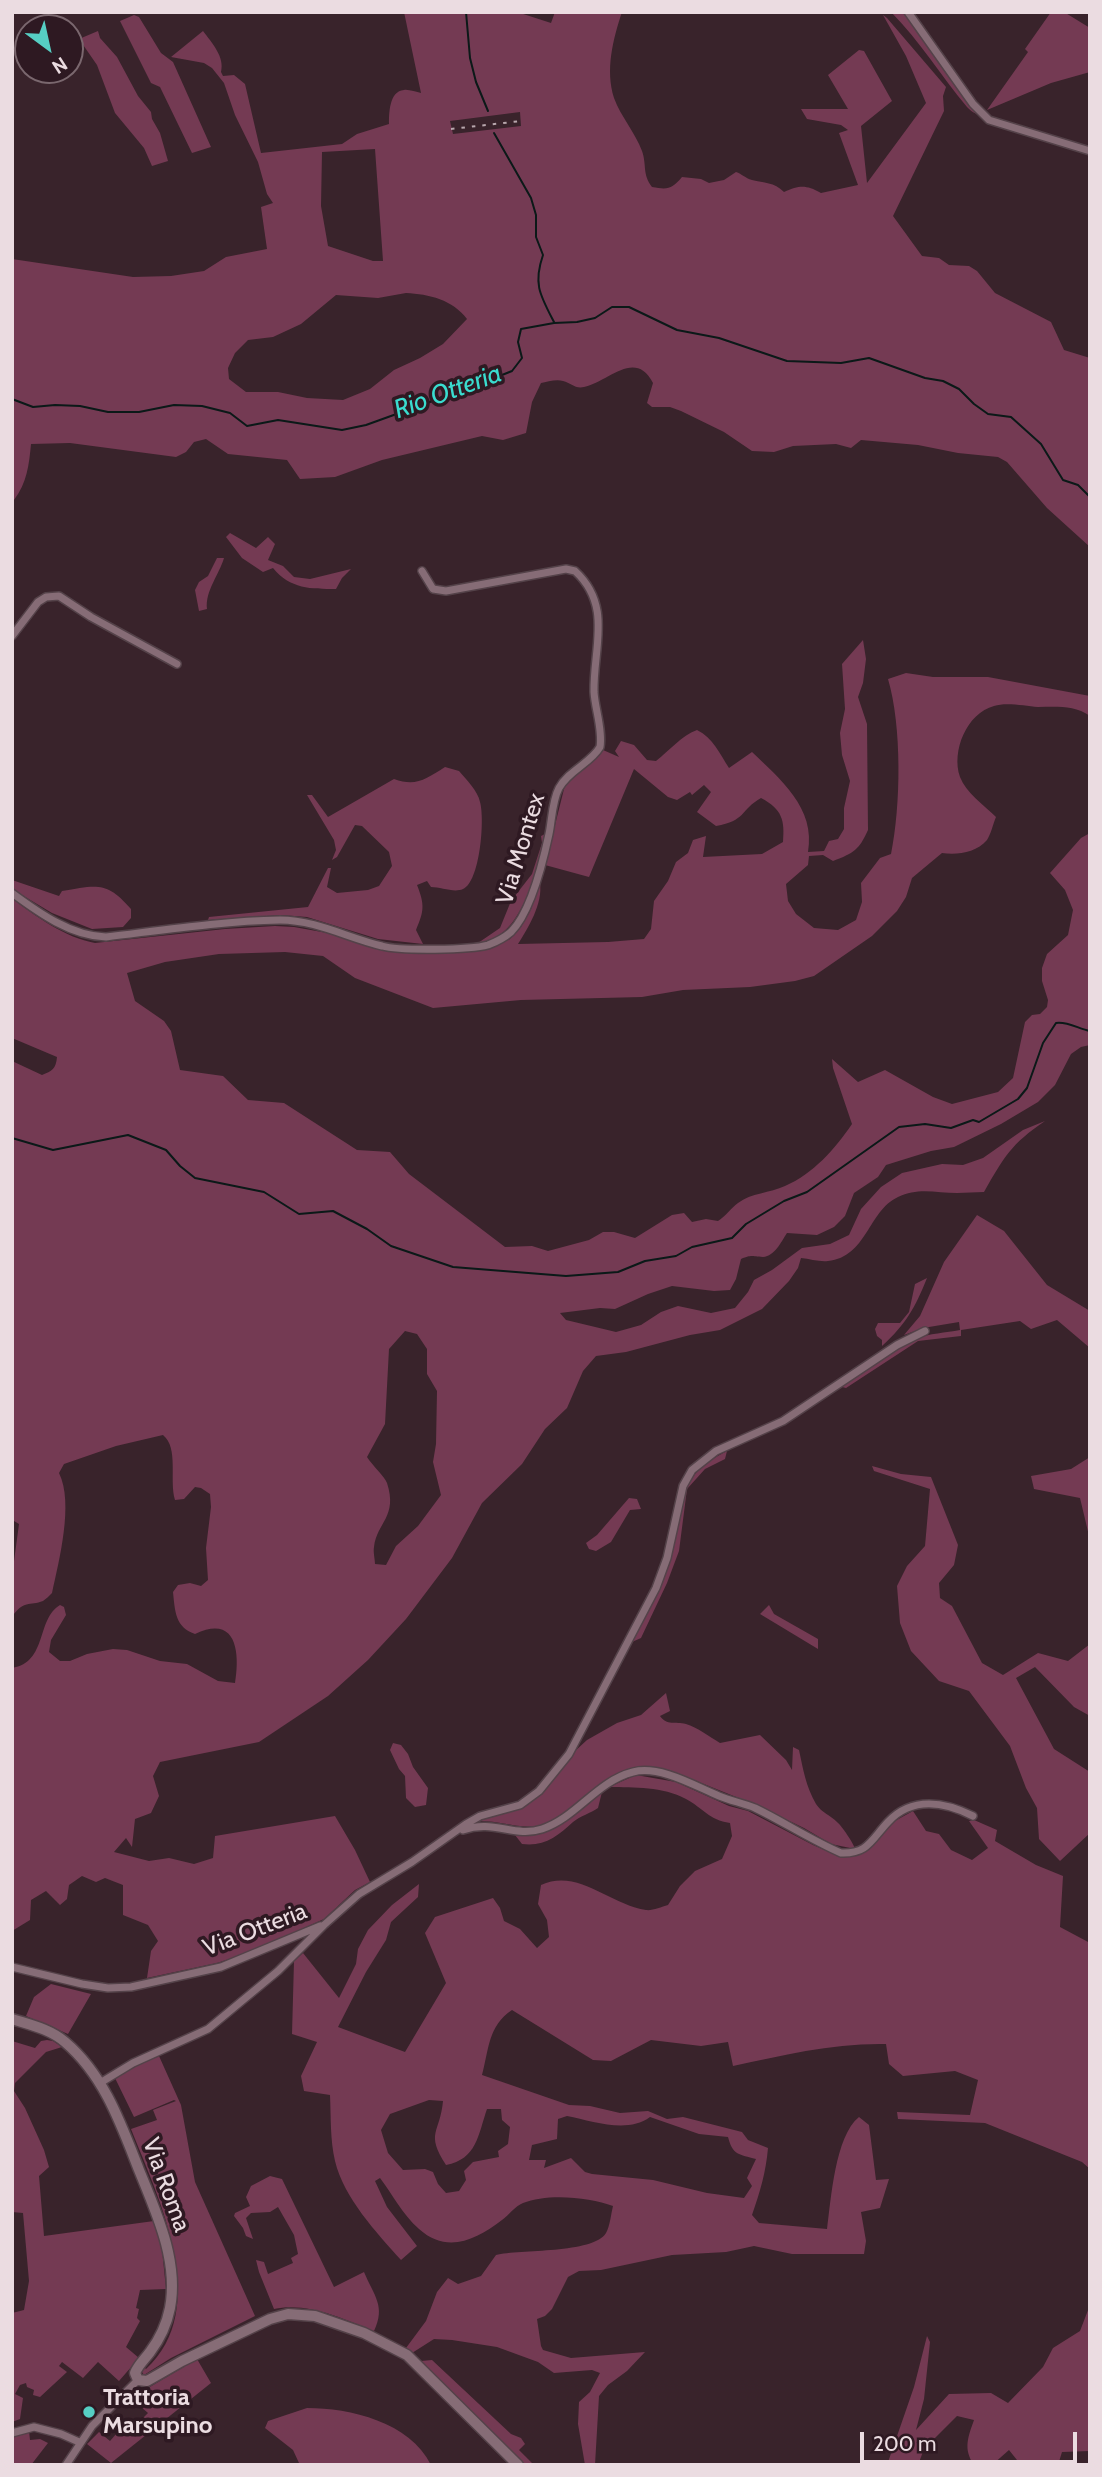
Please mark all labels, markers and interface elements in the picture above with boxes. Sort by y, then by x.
north arrow [14,14,84,84]
text: N [48,52,72,79]
water label: Rio Otteria [390,358,506,426]
street label: Via Montex [490,790,552,908]
street label: Via Otteria [199,1897,311,1963]
street label: Via Roma [136,2134,196,2236]
place label: Trattoria Marsupino [103,2384,213,2440]
marker: Trattoria Marsupino [81,2404,97,2420]
scale bar [864,2418,1081,2462]
text: 200 m [873,2431,936,2456]

